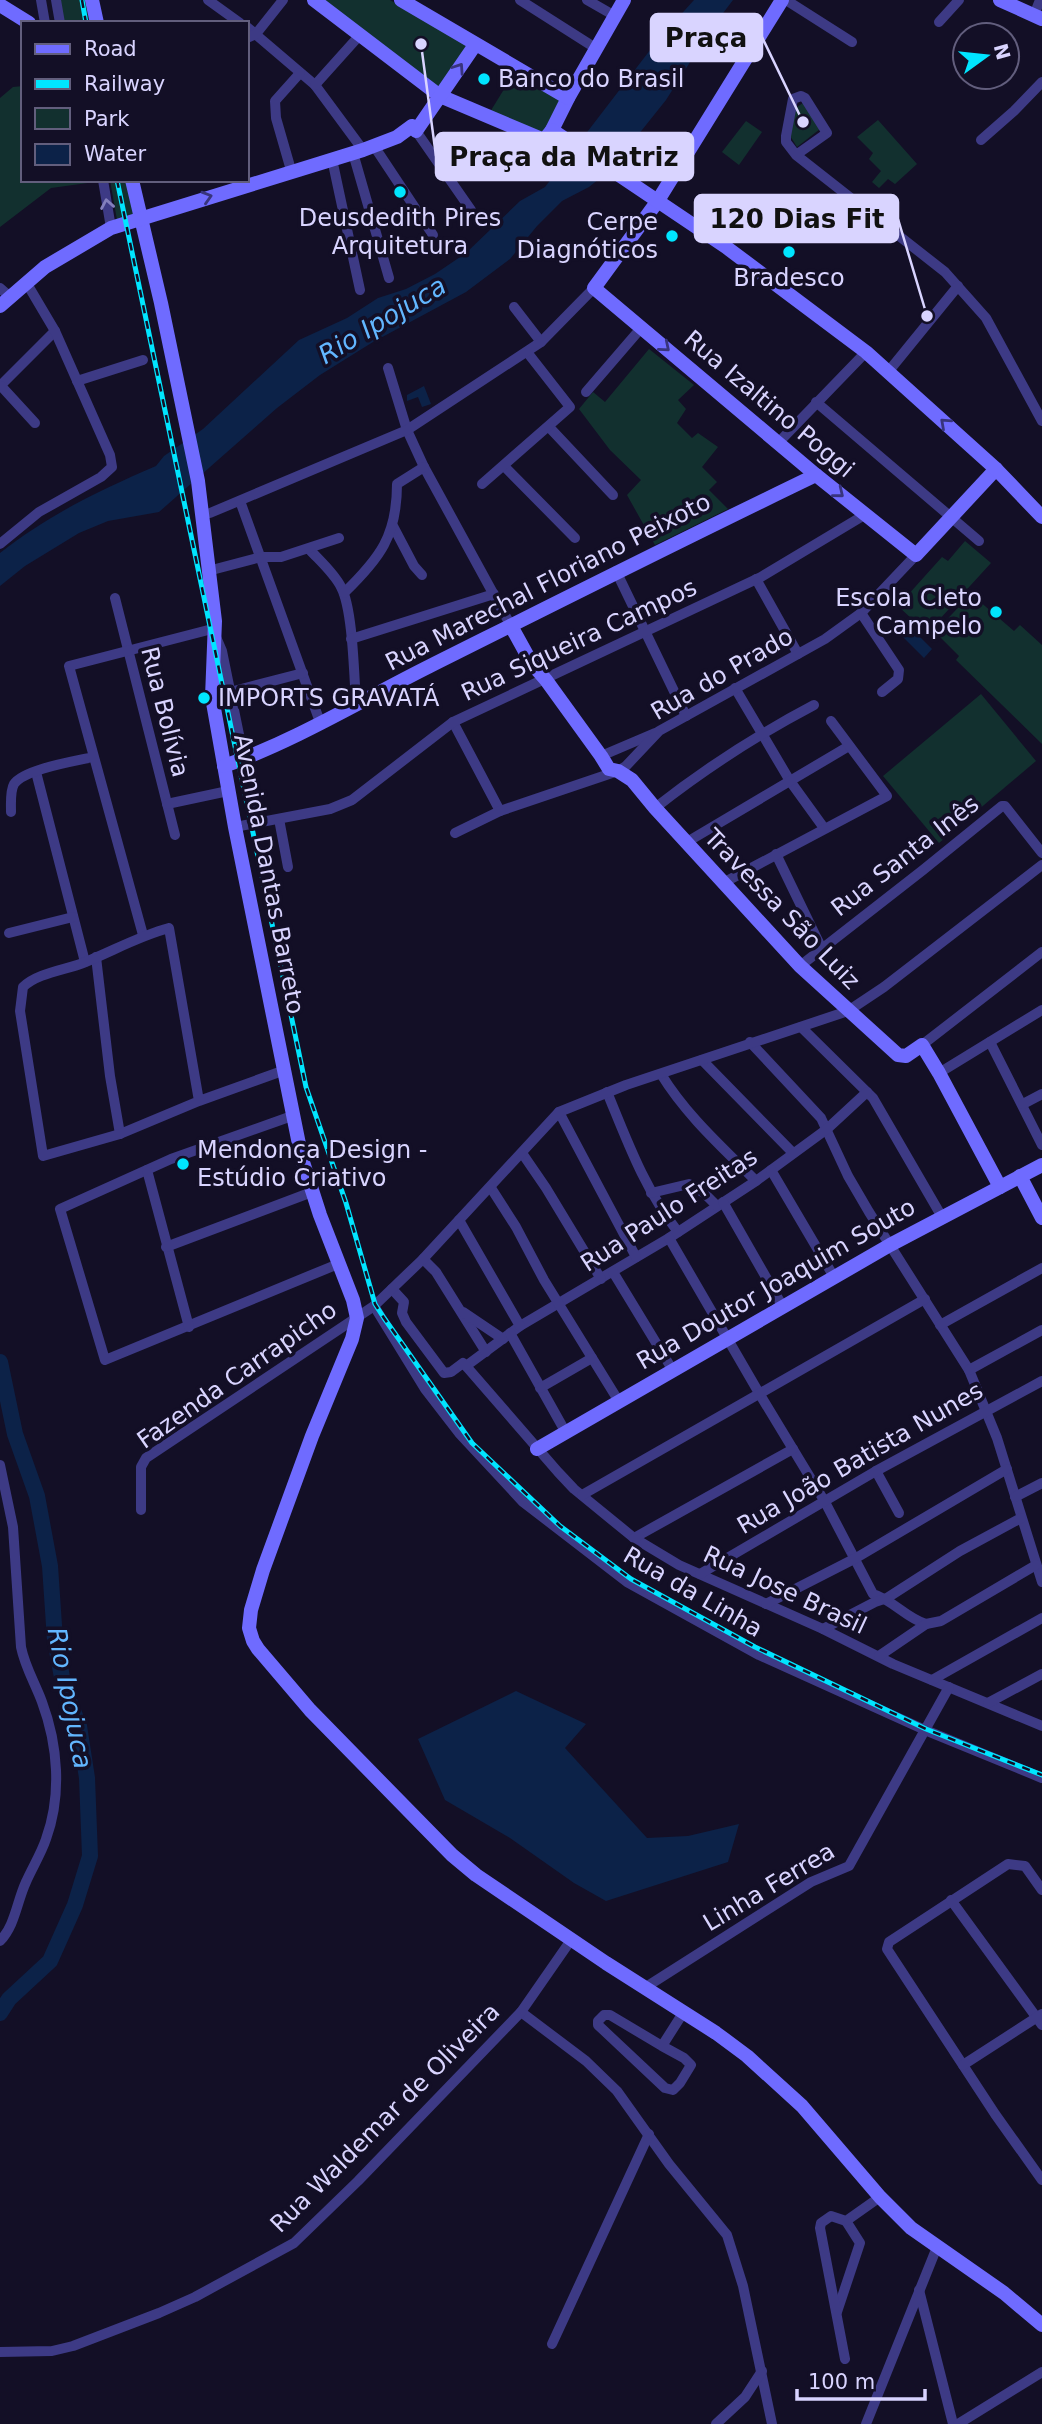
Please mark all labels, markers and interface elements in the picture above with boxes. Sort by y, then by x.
callout: Praça [651,14,762,61]
legend [21,21,248,182]
north arrow [951,21,1021,91]
text: Praça [665,23,747,53]
text: Road [84,37,137,61]
text: N [990,41,1015,62]
one-way arrow [451,62,464,75]
place label: Banco do Brasil [498,65,684,93]
marker: Banco do Brasil [476,71,492,87]
text: Railway [84,72,165,96]
text: Park [84,107,130,131]
callout: Praça da Matriz [436,133,693,180]
text: Water [84,142,146,166]
text: Praça da Matriz [449,142,679,172]
marker: Deusdedith Pires Arquitetura [392,184,408,200]
one-way arrow [201,190,213,205]
callout: 120 Dias Fit [695,195,898,242]
one-way arrow [100,198,115,210]
place label: Deusdedith Pires Arquitetura [299,204,501,260]
text: 120 Dias Fit [710,204,885,234]
place label: Cerpe Diagnóticos [517,208,658,264]
marker: Cerpe Diagnóticos [664,228,680,244]
marker: Bradesco [781,244,797,260]
place label: Bradesco [733,264,845,292]
water label: Rio Ipojuca [313,270,451,370]
street label: Rua Izaltino Poggi [678,325,860,483]
one-way arrow [657,339,670,351]
one-way arrow [940,419,953,431]
one-way arrow [832,485,844,498]
street label: Rua Marechal Floriano Peixoto [381,488,715,676]
street label: Rua Siqueira Campos [457,573,701,707]
place label: Escola Cleto Campelo [835,584,982,640]
marker: Escola Cleto Campelo [988,604,1004,620]
street label: Rua do Prado [646,622,798,726]
street label: Rua Bolívia [135,644,195,780]
place label: IMPORTS GRAVATÁ [218,683,440,712]
marker: IMPORTS GRAVATÁ [196,690,212,706]
street label: Avenida Dantas Barreto [228,731,310,1017]
street label: Rua Santa Inês [826,790,984,922]
street label: Travessa São Luiz [698,822,866,995]
place label: Mendonça Design - Estúdio Criativo [197,1136,428,1192]
street label: Rua Paulo Freitas [575,1142,763,1278]
marker: Mendonça Design - Estúdio Criativo [175,1156,191,1172]
street label: Rua Doutor Joaquim Souto [632,1193,920,1375]
street label: Fazenda Carrapicho [132,1296,342,1454]
street label: Rua João Batista Nunes [732,1376,988,1540]
street label: Rua Jose Brasil [699,1540,871,1640]
street label: Rua da Linha [618,1541,768,1643]
water label: Rio Ipojuca [42,1625,98,1771]
street label: Linha Ferrea [698,1837,840,1937]
street label: Rua Waldemar de Oliveira [265,1998,505,2238]
scale bar [797,2358,925,2402]
text: 100 m [808,2370,875,2394]

